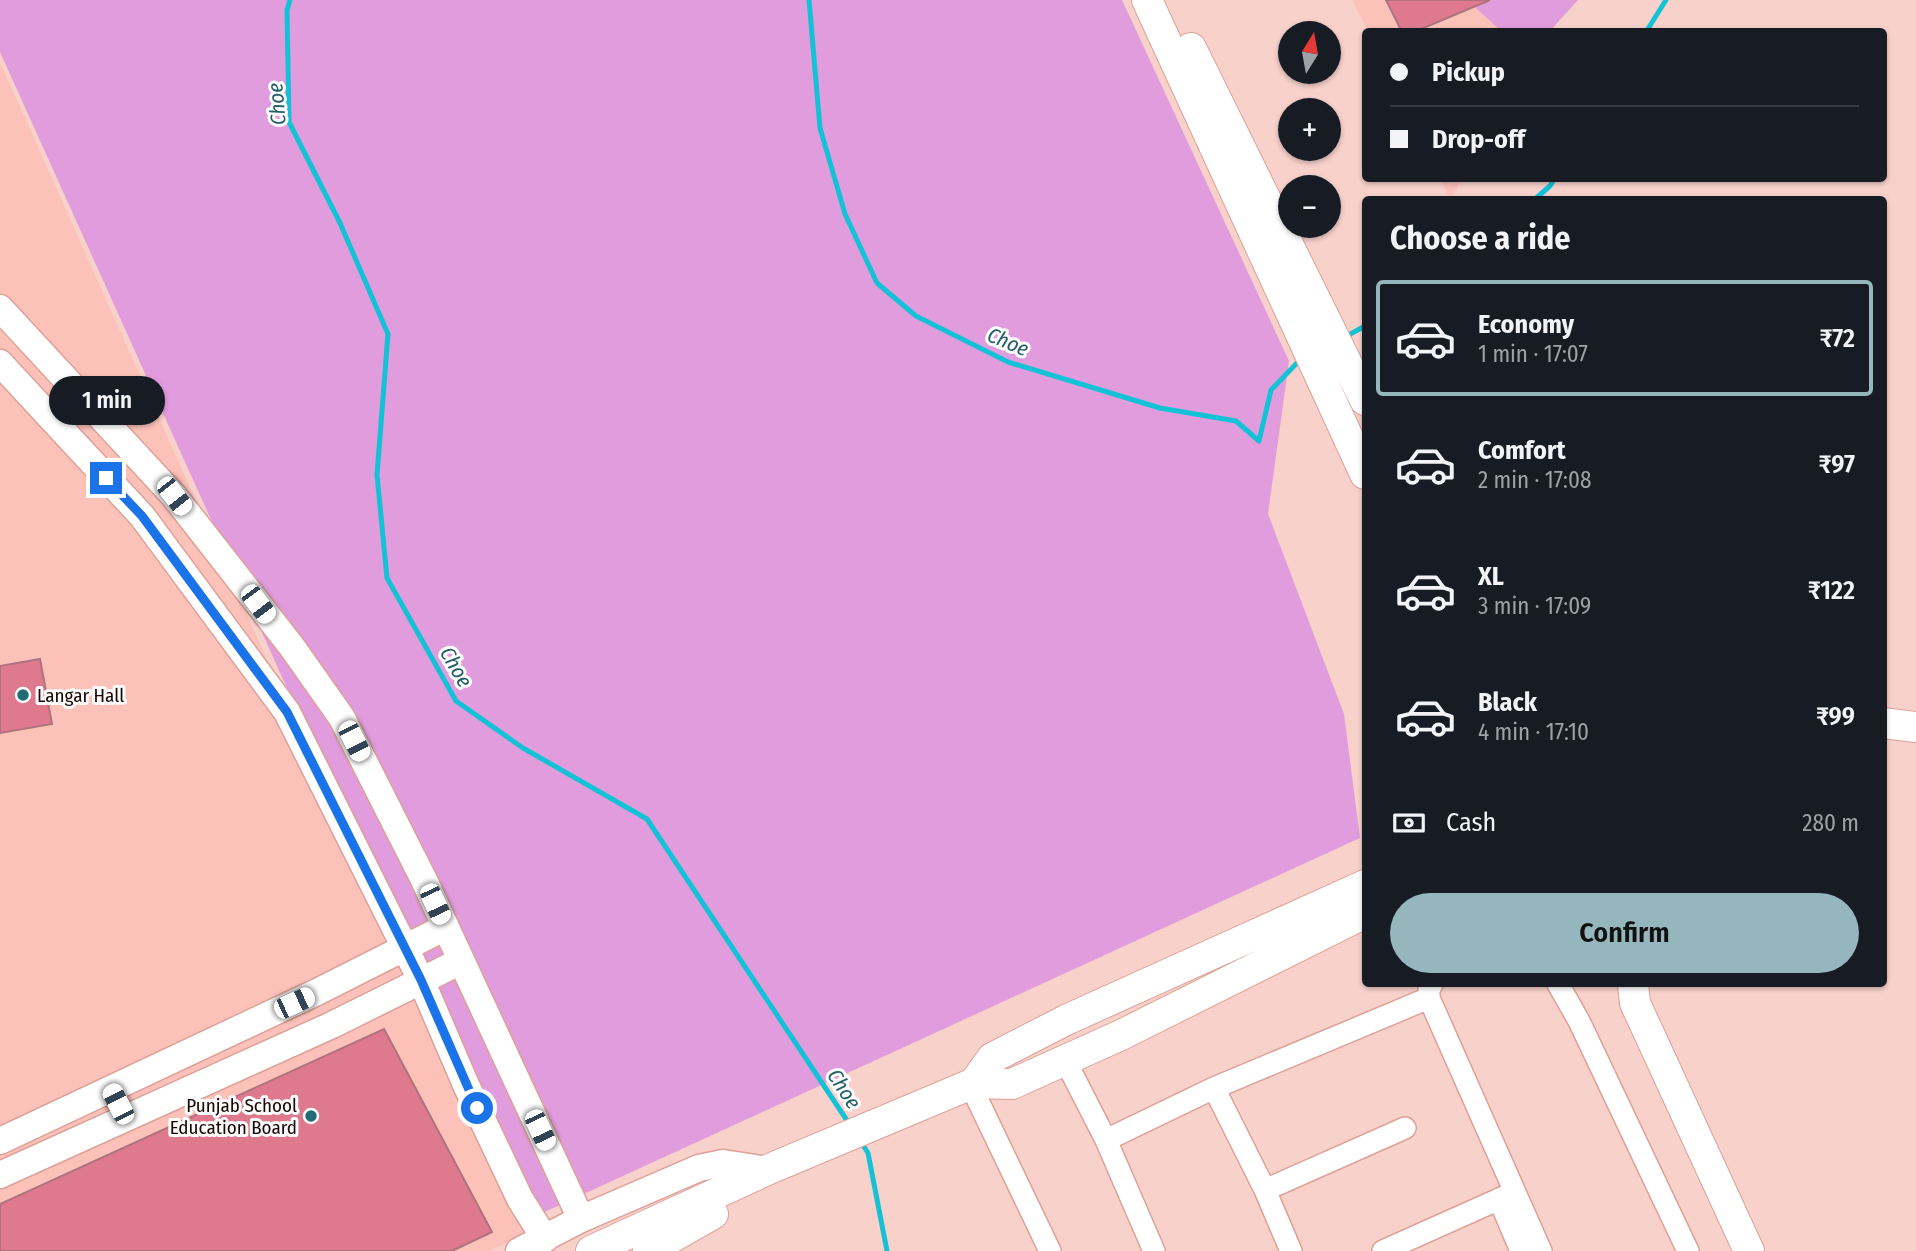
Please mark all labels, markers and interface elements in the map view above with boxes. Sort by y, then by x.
north arrow [1278,21,1340,84]
map controls [1278,21,1341,238]
text: Pickup [1432,57,1505,88]
water label: Choe [262,82,292,126]
button: + [1278,98,1341,161]
text: Drop-off [1432,124,1525,155]
button: − [1278,175,1341,238]
text: Choose a ride [1390,219,1571,257]
icon: car [1394,307,1457,370]
text: Economy [1478,309,1574,340]
water label: Choe [983,322,1033,362]
text: ₹72 [1820,323,1855,354]
text: 1 min · 17:07 [1478,340,1588,368]
callout: 1 min [48,377,164,426]
text: 1 min [82,386,132,414]
icon: car [1394,433,1457,496]
text: Comfort [1478,435,1566,466]
text: ₹97 [1818,449,1855,480]
route end [90,462,122,494]
text: 2 min · 17:08 [1478,466,1591,494]
car [153,473,196,519]
icon: car [1394,559,1457,622]
text: XL [1478,561,1504,592]
text: ₹122 [1808,575,1855,606]
car [237,581,280,627]
text: 3 min · 17:09 [1478,592,1591,620]
water label: Choe [434,642,478,692]
place label: Langar Hall [37,684,124,707]
icon: car [1394,685,1457,748]
marker: Langar Hall [15,687,31,703]
text: Black [1478,687,1537,718]
text: ₹99 [1816,701,1855,732]
car [336,718,373,764]
text: 4 min · 17:10 [1478,718,1589,746]
icon: cash [1390,804,1428,842]
text: Cash [1446,807,1496,838]
text: 280 m [1802,809,1859,837]
car [417,881,454,927]
button: Confirm [1390,893,1859,973]
car [271,985,318,1021]
water label: Choe [822,1064,866,1114]
car [100,1081,137,1127]
route start [461,1092,493,1124]
place label: Punjab School Education Board [170,1094,297,1139]
car [522,1107,559,1153]
marker: Punjab School Education Board [303,1108,319,1124]

